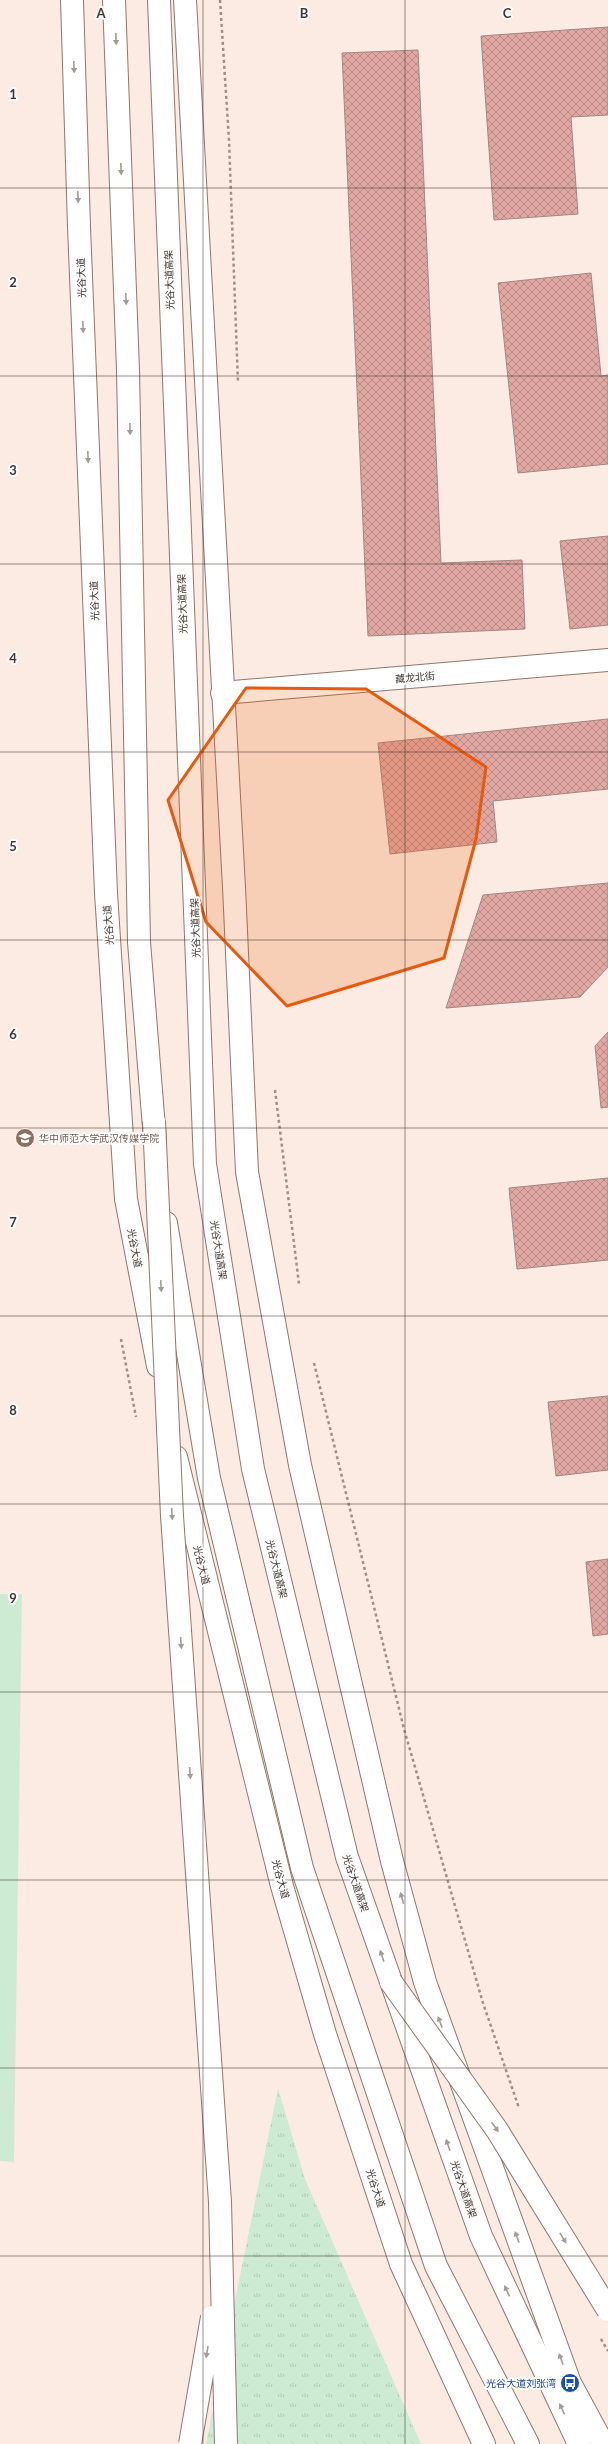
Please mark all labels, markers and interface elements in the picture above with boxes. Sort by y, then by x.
text: A [95,5,106,21]
text: B [300,5,309,21]
text: C [503,5,512,21]
one-way arrow [112,33,119,45]
one-way arrow [71,61,77,74]
text: 1 [9,86,17,102]
one-way arrow [117,163,124,175]
one-way arrow [75,191,81,204]
street label: 光谷大道高架 [162,250,176,310]
street label: 光谷大道 [74,258,88,298]
text: 2 [9,274,17,290]
one-way arrow [122,293,129,305]
one-way arrow [79,321,86,333]
one-way arrow [126,423,133,435]
one-way arrow [85,451,91,464]
text: 3 [9,462,17,478]
street label: 光谷大道高架 [175,574,189,634]
street label: 光谷大道 [87,581,101,621]
text: 4 [9,650,17,666]
street label: 藏龙北街 [395,669,435,685]
text: 5 [9,838,17,854]
street label: 光谷大道高架 [188,898,202,958]
street label: 光谷大道 [101,905,115,945]
text: 6 [9,1026,17,1042]
school or university icon: 华中师范大学武汉传媒学院 [14,1127,36,1149]
place label: 华中师范大学武汉传媒学院 [39,1132,159,1144]
text: 7 [9,1214,17,1230]
street label: 光谷大道高架 [208,1219,230,1281]
street label: 光谷大道 [125,1227,145,1269]
one-way arrow [158,1280,165,1292]
text: 8 [9,1402,17,1418]
one-way arrow [169,1508,175,1521]
street label: 光谷大道高架 [264,1538,290,1600]
street label: 光谷大道 [191,1544,213,1586]
text: 9 [9,1590,17,1606]
one-way arrow [177,1637,184,1649]
one-way arrow [186,1767,193,1779]
street label: 光谷大道高架 [341,1853,371,1913]
street label: 光谷大道 [270,1858,292,1900]
one-way arrow [399,1892,405,1904]
one-way arrow [378,1950,384,1962]
one-way arrow [436,2016,442,2028]
one-way arrow [491,2122,499,2132]
one-way arrow [445,2138,451,2150]
street label: 光谷大道高架 [449,2159,479,2219]
street label: 光谷大道 [364,2167,388,2209]
one-way arrow [514,2230,520,2242]
one-way arrow [560,2232,567,2244]
one-way arrow [504,2286,510,2297]
one-way arrow [204,2346,210,2358]
one-way arrow [558,2352,564,2364]
bus stop icon: 光谷大道刘张湾 [559,2372,581,2394]
place label: 光谷大道刘张湾 [486,2377,556,2389]
one-way arrow [559,2403,565,2414]

